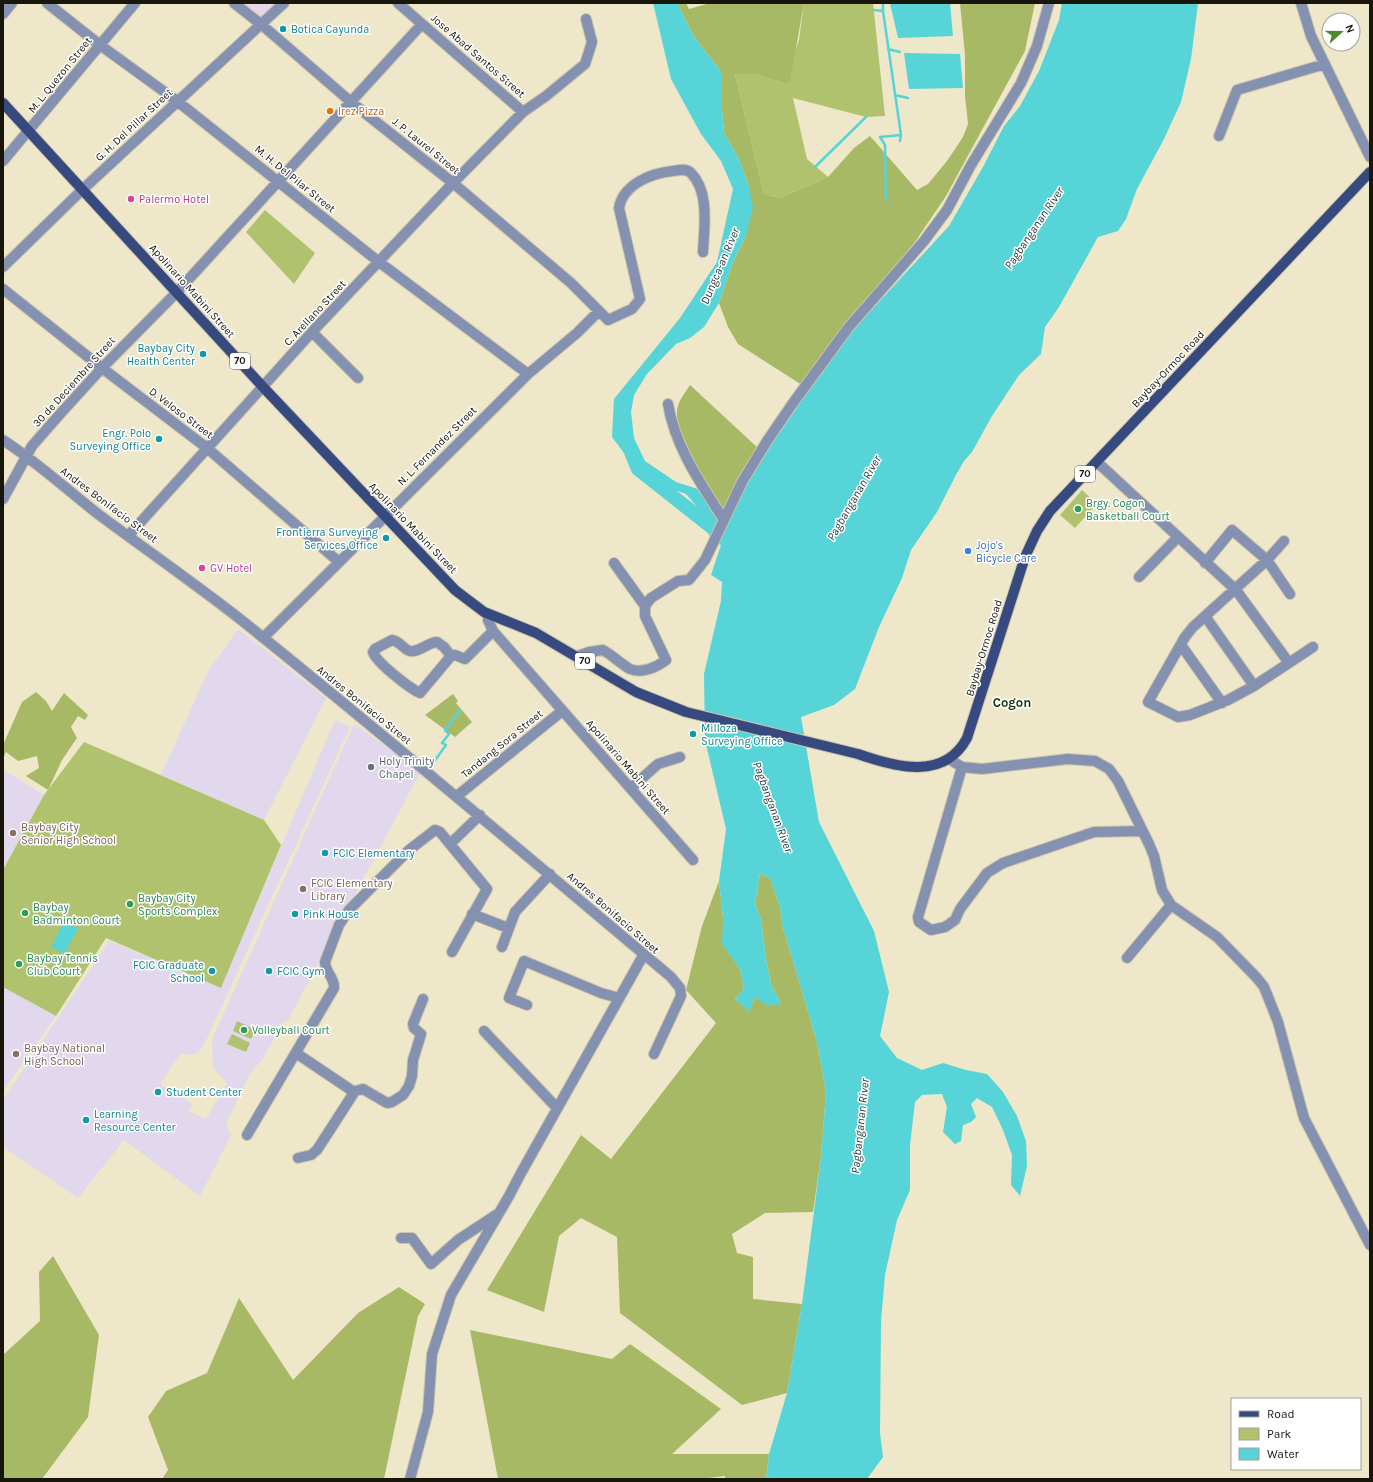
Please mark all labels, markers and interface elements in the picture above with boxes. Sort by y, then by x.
street label: Jose Abad Santos Street [428,12,528,100]
north arrow [1321,12,1361,52]
place label: Botica Cayunda [291,23,369,36]
text: N [1342,23,1357,35]
marker: Botica Cayunda [278,24,288,34]
street label: M. L. Quezon Street [25,34,95,116]
street label: G. H. Del Pillar Street [93,86,175,164]
place label: Irez Pizza [338,105,384,118]
marker: Irez Pizza [325,106,335,116]
street label: J. P. Laurel Street [390,115,462,177]
street label: M. H. Del Pilar Street [252,143,338,215]
water label: Pagbanganan River [1001,184,1067,272]
place label: Palermo Hotel [139,193,209,206]
marker: Palermo Hotel [126,194,136,204]
water label: Dungca-an River [698,225,743,306]
street label: Apolinario Mabini Street [146,241,238,341]
street label: C. Arellano Street [281,278,349,348]
street label: Baybay-Ormoc Road [1129,328,1207,410]
street label: 30 de Deciembre Street [30,334,118,430]
place label: Baybay City Health Center [127,342,195,368]
marker: Baybay City Health Center [198,349,208,359]
road number: 70 [230,353,250,369]
street label: D. Veloso Street [146,385,216,441]
street label: N. L. Fernandez Street [395,404,479,488]
place label: Engr. Polo Surveying Office [69,427,151,453]
marker: Engr. Polo Surveying Office [154,434,164,444]
water label: Pagbanganan River [824,452,884,543]
street label: Andres Bonifacio Street [58,464,160,546]
road number: 70 [1075,466,1095,482]
street label: Apolinario Mabini Street [366,480,460,576]
place label: Brgy. Cogon Basketball Court [1086,497,1170,523]
marker: Brgy. Cogon Basketball Court [1073,504,1083,514]
place label: Frontierra Surveying Services Office [276,526,379,552]
marker: Frontierra Surveying Services Office [381,533,391,543]
place label: Jojo's Bicycle Care [976,539,1037,565]
marker: Jojo's Bicycle Care [963,546,973,556]
place label: GV Hotel [210,562,252,575]
marker: GV Hotel [197,563,207,573]
street label: Baybay-Ormoc Road [963,598,1005,698]
road number: 70 [575,653,595,669]
street label: Andres Bonifacio Street [314,663,414,747]
district label: Cogon [993,695,1031,710]
street label: Tandang Sora Street [459,707,545,781]
street label: Apolinario Mabini Street [583,717,673,817]
place label: Milloza Surveying Office [701,722,783,748]
marker: Milloza Surveying Office [688,729,698,739]
place label: Holy Trinity Chapel [379,755,434,781]
water label: Pagbanganan River [750,760,796,855]
marker: Holy Trinity Chapel [366,762,376,772]
place label: Baybay City Senior High School [21,821,116,847]
marker: Baybay City Senior High School [8,828,18,838]
place label: FCIC Elementary [333,847,415,860]
marker: FCIC Elementary [320,848,330,858]
street label: Andres Bonifacio Street [564,869,662,957]
place label: FCIC Elementary Library [311,877,393,903]
marker: FCIC Elementary Library [298,884,308,894]
place label: Baybay City Sports Complex [138,892,218,918]
marker: Baybay City Sports Complex [125,899,135,909]
place label: Baybay Badminton Court [33,901,120,927]
marker: Baybay Badminton Court [20,908,30,918]
place label: Pink House [303,908,360,921]
marker: Pink House [290,909,300,919]
place label: Baybay Tennis Club Court [27,952,98,978]
marker: Baybay Tennis Club Court [14,959,24,969]
place label: FCIC Graduate School [133,959,204,985]
place label: FCIC Gym [277,965,324,978]
marker: FCIC Graduate School [207,966,217,976]
marker: FCIC Gym [264,966,274,976]
place label: Volleyball Court [252,1024,330,1037]
marker: Volleyball Court [239,1025,249,1035]
place label: Baybay National High School [24,1042,105,1068]
marker: Baybay National High School [11,1049,21,1059]
water label: Pagbanganan River [848,1077,872,1174]
place label: Student Center [166,1086,242,1099]
marker: Student Center [153,1087,163,1097]
place label: Learning Resource Center [94,1108,176,1134]
marker: Learning Resource Center [81,1115,91,1125]
legend [1231,1398,1361,1470]
text: Road [1267,1407,1295,1421]
text: Park [1267,1427,1292,1441]
text: Water [1267,1447,1300,1461]

